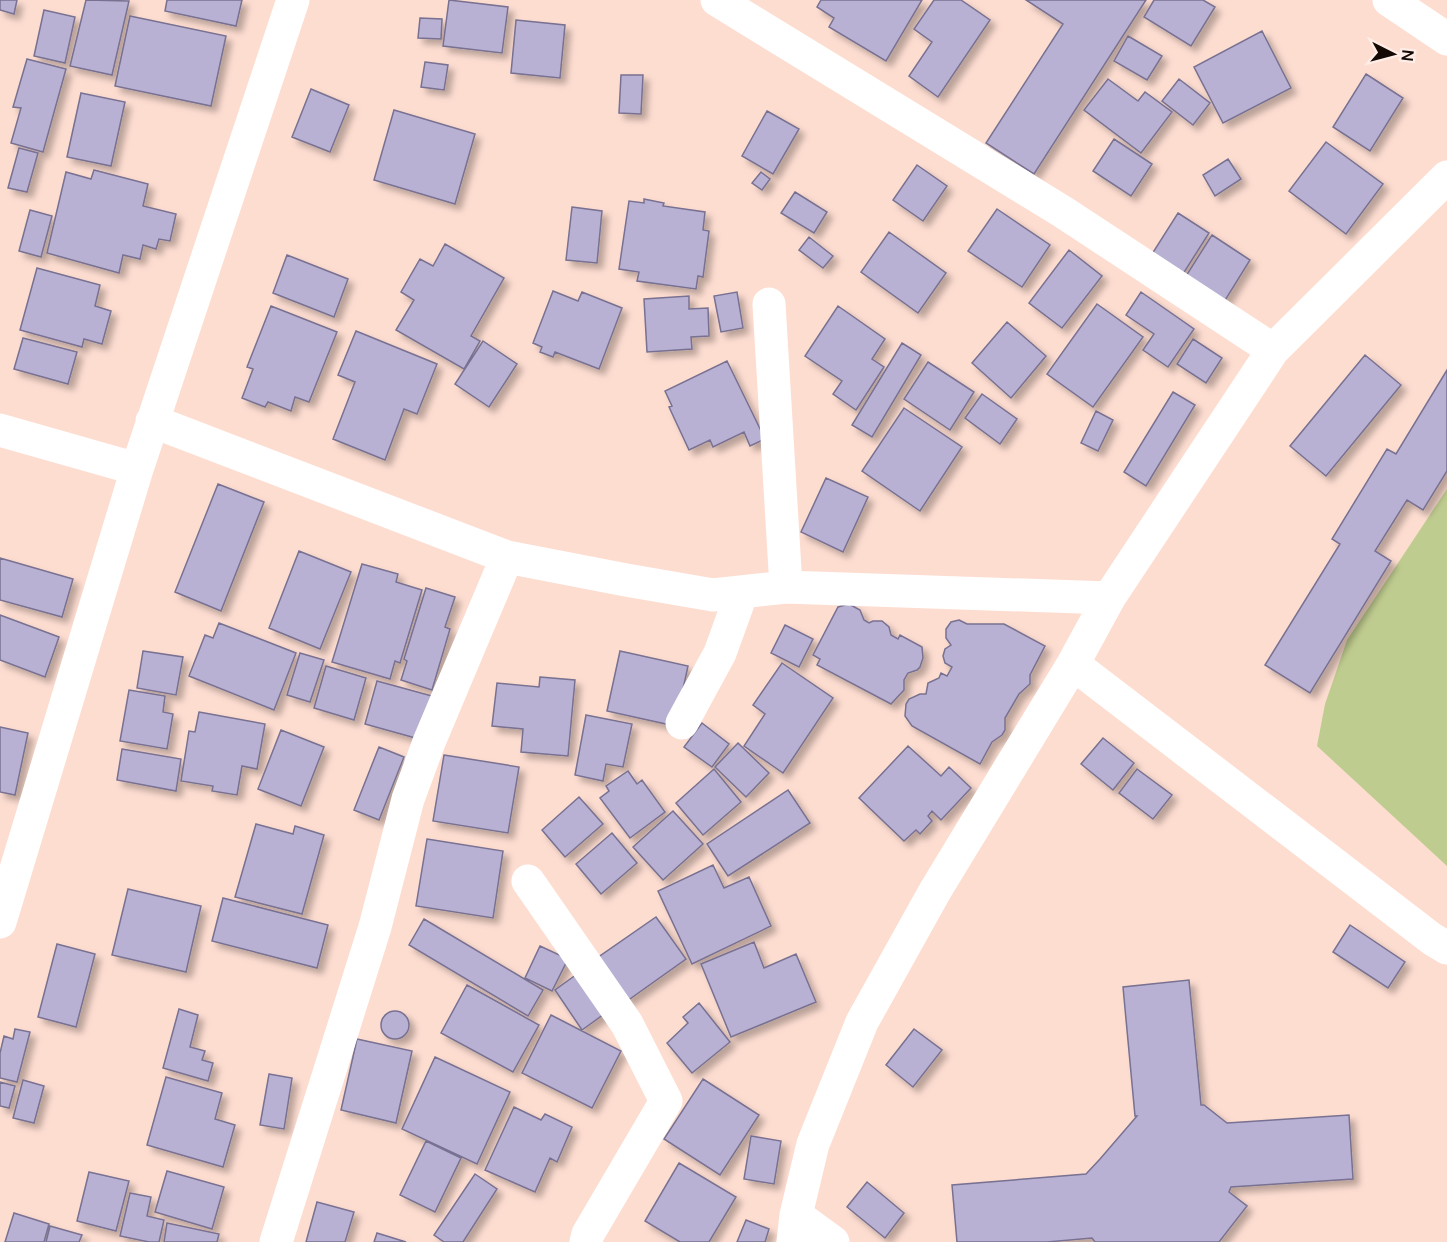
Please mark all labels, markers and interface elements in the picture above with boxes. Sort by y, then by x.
north arrow [1363,24,1423,84]
text: N [1396,49,1419,62]

